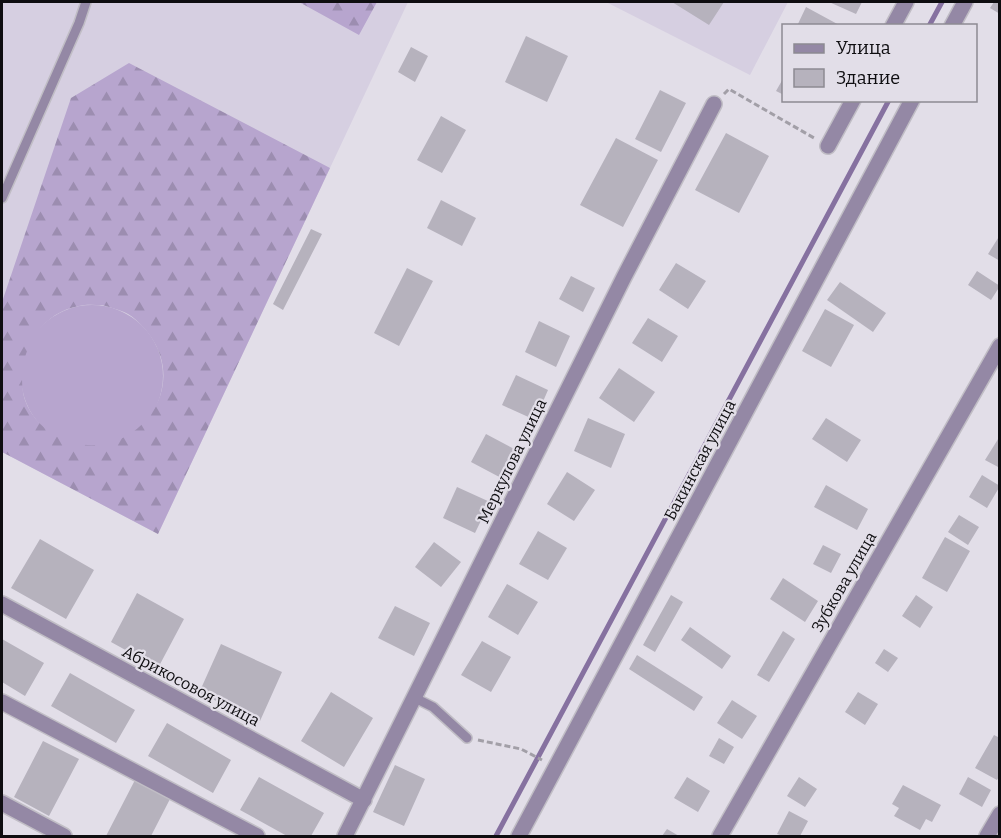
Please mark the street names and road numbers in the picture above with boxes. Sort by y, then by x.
street label: Меркулова улица [474,395,551,526]
street label: Бакинская улица [660,396,740,523]
street label: Зубкова улица [808,528,881,636]
street label: Абрикосовоя улица [119,642,263,730]

